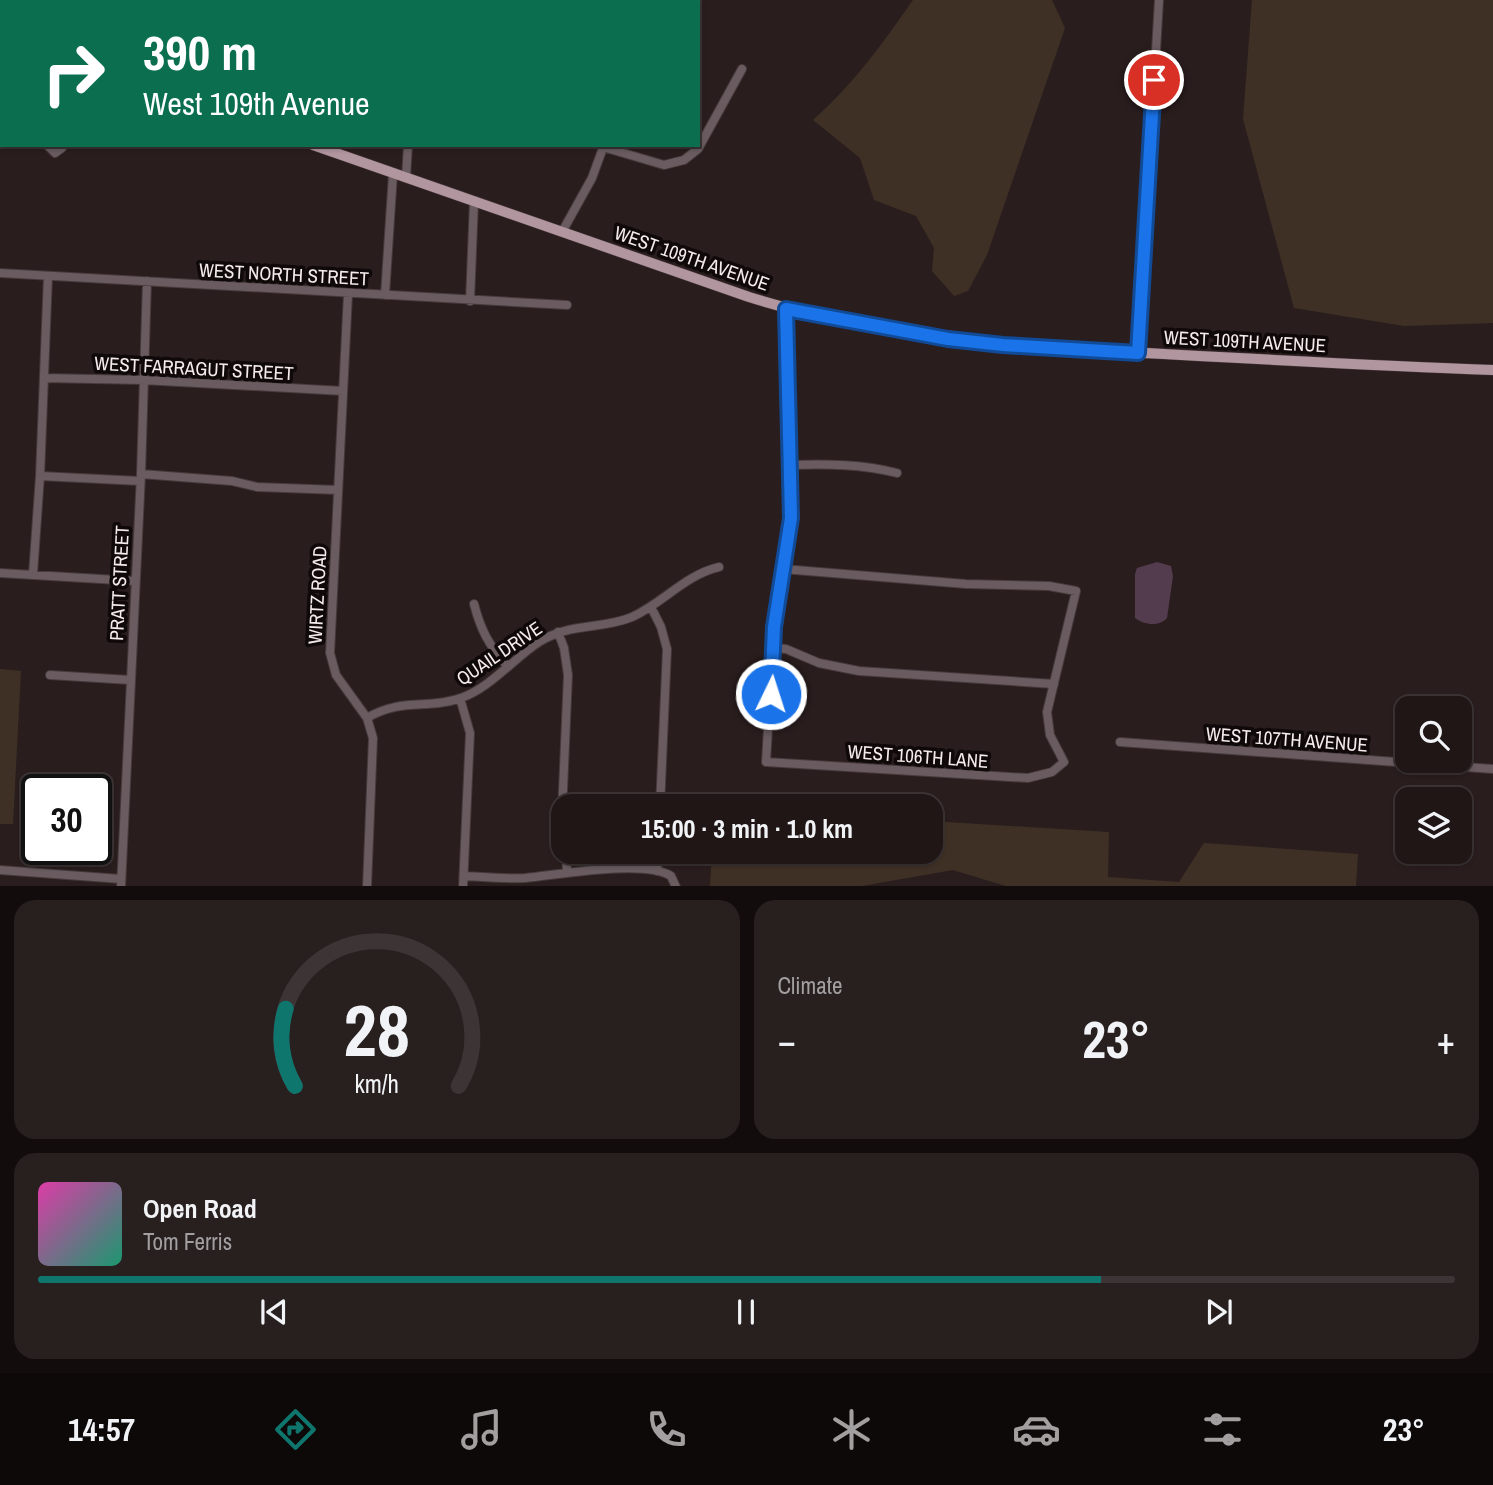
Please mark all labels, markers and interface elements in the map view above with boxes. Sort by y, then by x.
text: 390 m [143,19,257,85]
icon: right [28,28,119,119]
pin [1124,50,1184,110]
icon: arrive [1135,61,1173,99]
text: West 109th Avenue [143,82,370,125]
street label: WEST 109TH AVENUE [611,219,773,297]
street label: WEST NORTH STREET [198,257,370,291]
street label: WEST 109TH AVENUE [1163,324,1327,358]
street label: WEST FARRAGUT STREET [94,350,295,386]
street label: PRATT STREET [103,524,135,641]
street label: WIRTZ ROAD [301,545,333,645]
street label: QUAIL DRIVE [451,615,547,691]
position arrow [734,657,808,731]
map controls [1395,696,1472,864]
button: search [1395,696,1472,773]
street label: WEST 107TH AVENUE [1205,720,1369,758]
street label: WEST 106TH LANE [847,738,989,774]
speed limit sign: 30 [21,774,112,865]
button: layers [1395,787,1472,864]
text: 15:00 · 3 min · 1.0 km [641,811,853,846]
text: Climate [778,970,842,1001]
text: 28 [344,981,410,1079]
text: 23° [1082,1004,1150,1074]
text: − [778,1015,796,1066]
text: + [1437,1015,1455,1066]
text: km/h [355,1066,399,1100]
text: Open Road [143,1191,257,1226]
text: Tom Ferris [143,1226,232,1257]
icon: previous [255,1293,293,1331]
icon: pause [727,1293,765,1331]
icon: next [1200,1293,1238,1331]
icon: directions [271,1405,320,1454]
icon: music [457,1405,506,1454]
icon: phone [642,1405,691,1454]
icon: climate [827,1405,876,1454]
icon: car [1012,1405,1061,1454]
icon: filters [1198,1405,1247,1454]
text: 14:57 [68,1408,135,1451]
text: 23° [1383,1408,1425,1451]

